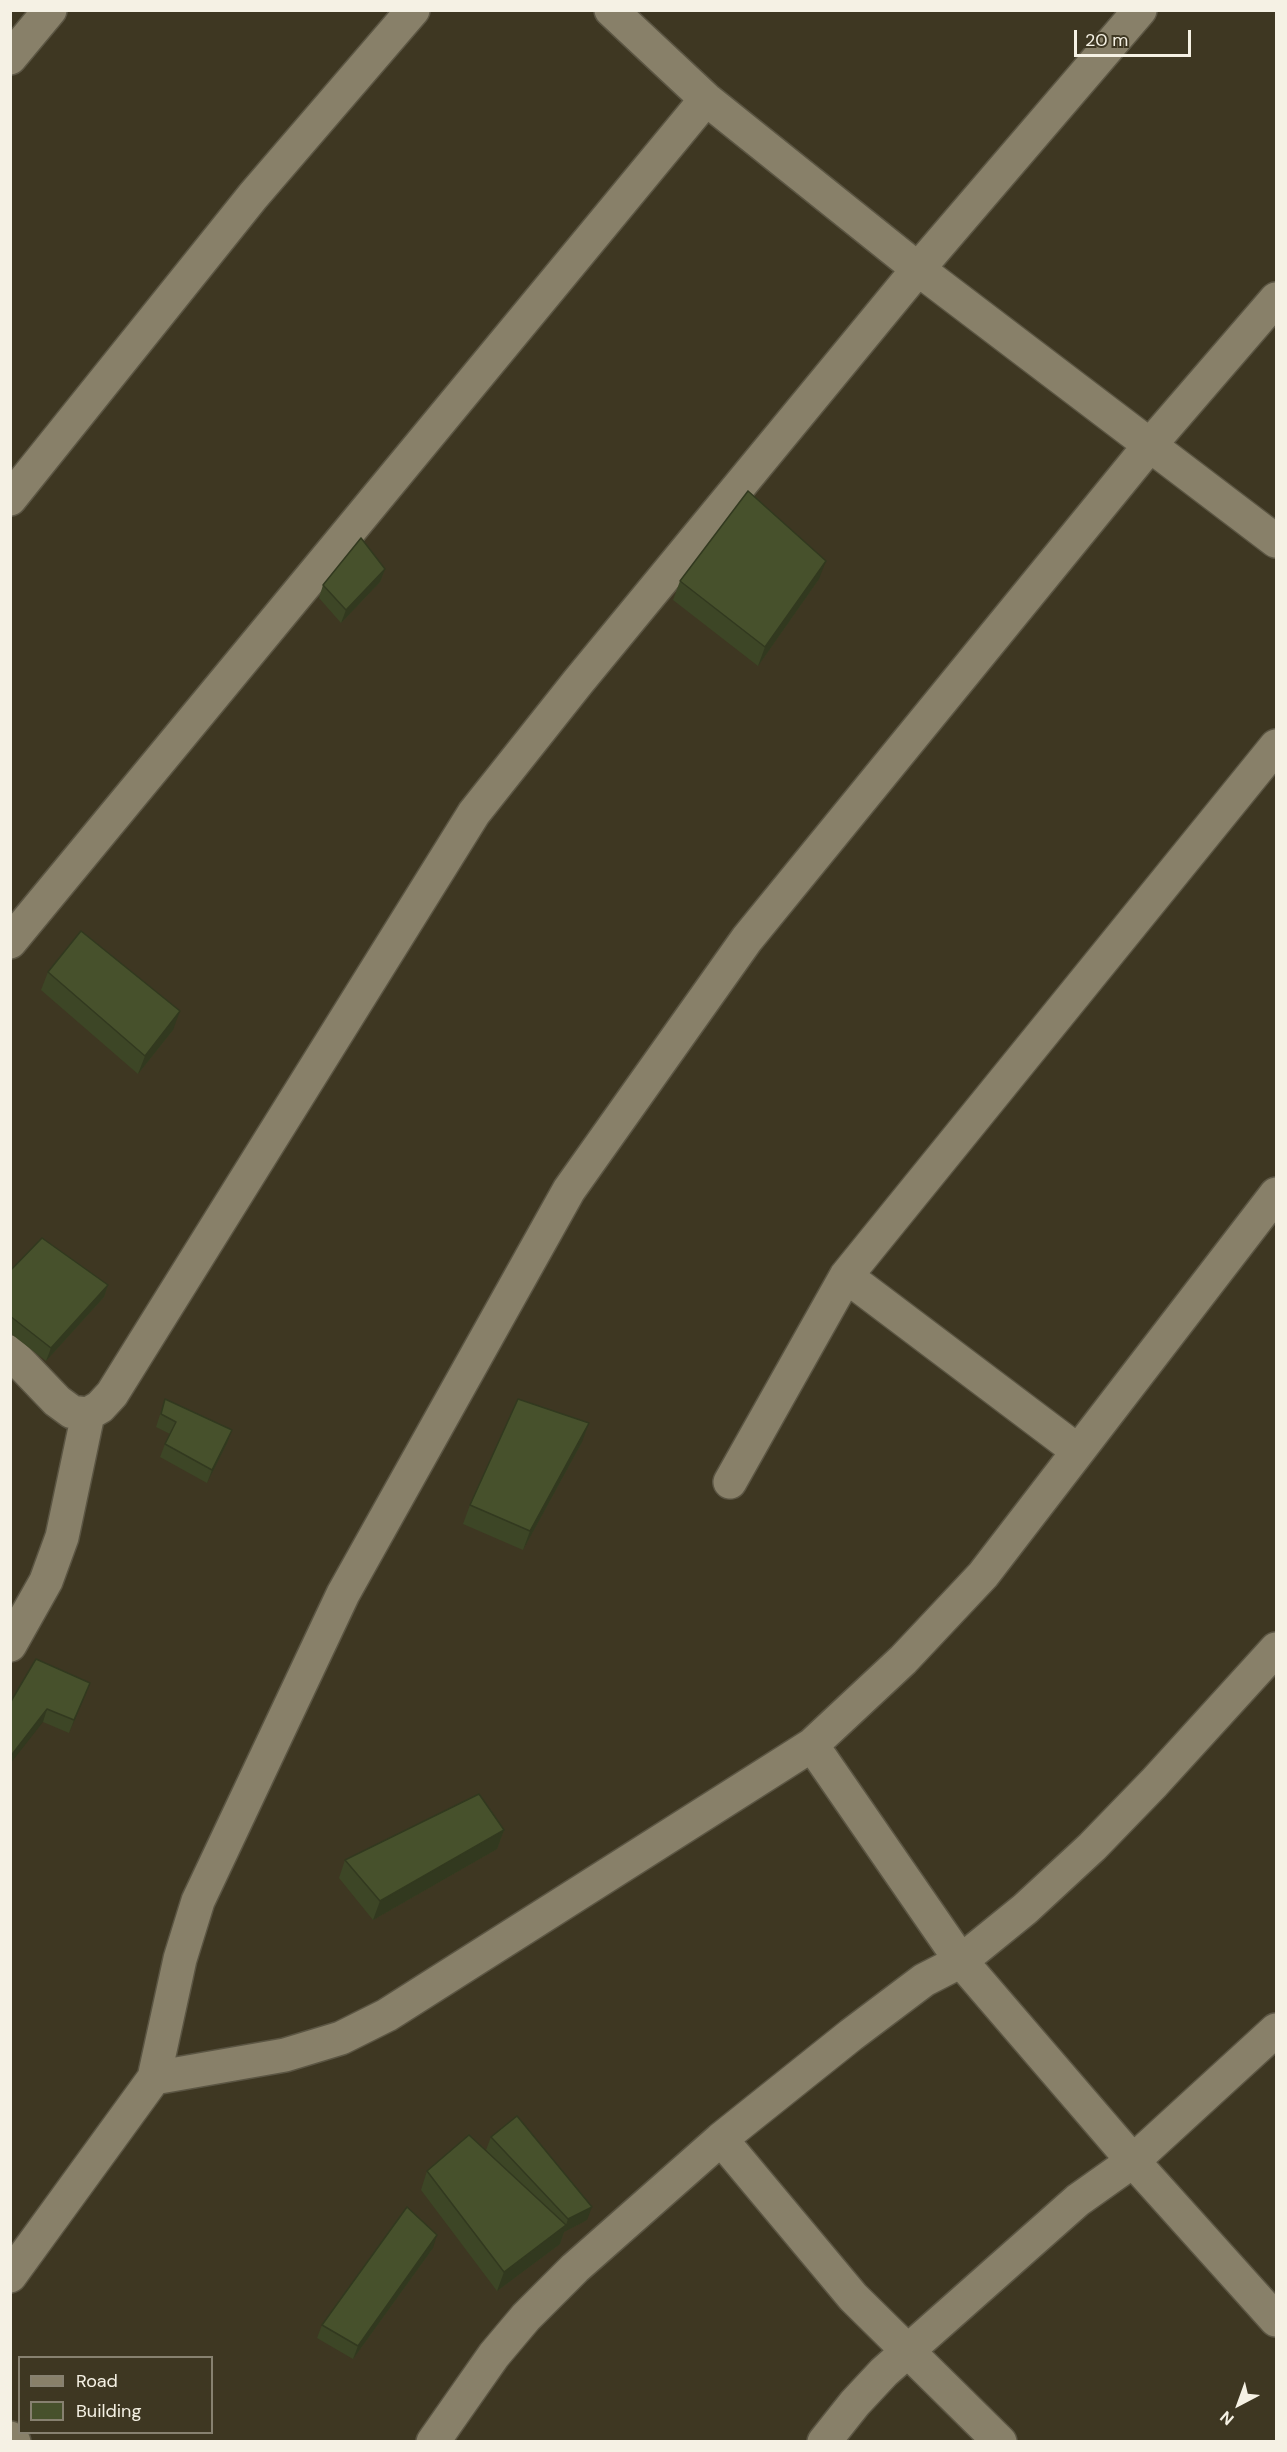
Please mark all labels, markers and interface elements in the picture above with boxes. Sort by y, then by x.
scale bar [1077,18,1194,56]
text: 20 m [1085,28,1128,52]
legend [18,2356,213,2434]
text: Road [76,2369,118,2393]
north arrow [1209,2374,1269,2434]
text: Building [76,2399,141,2423]
text: N [1216,2406,1238,2430]

